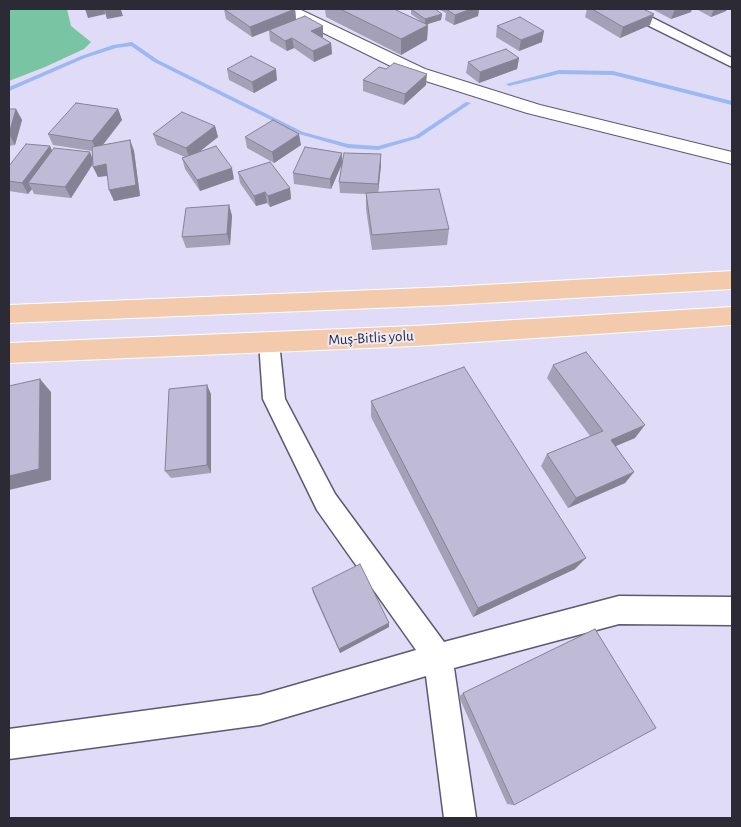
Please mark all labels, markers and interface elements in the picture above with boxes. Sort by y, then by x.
street label: Muş-Bitlis yolu [328,327,414,349]

